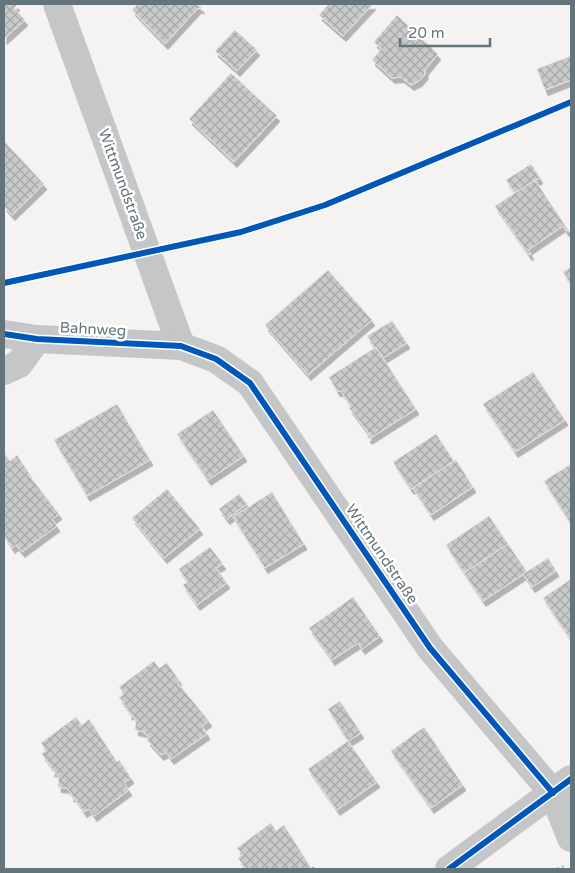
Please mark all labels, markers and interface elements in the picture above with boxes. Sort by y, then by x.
scale bar [400,15,490,47]
text: 20 m [408,24,445,42]
street label: Wittmundstraße [95,126,151,242]
street label: Bahnweg [59,318,127,340]
street label: Wittmundstraße [342,501,422,607]

